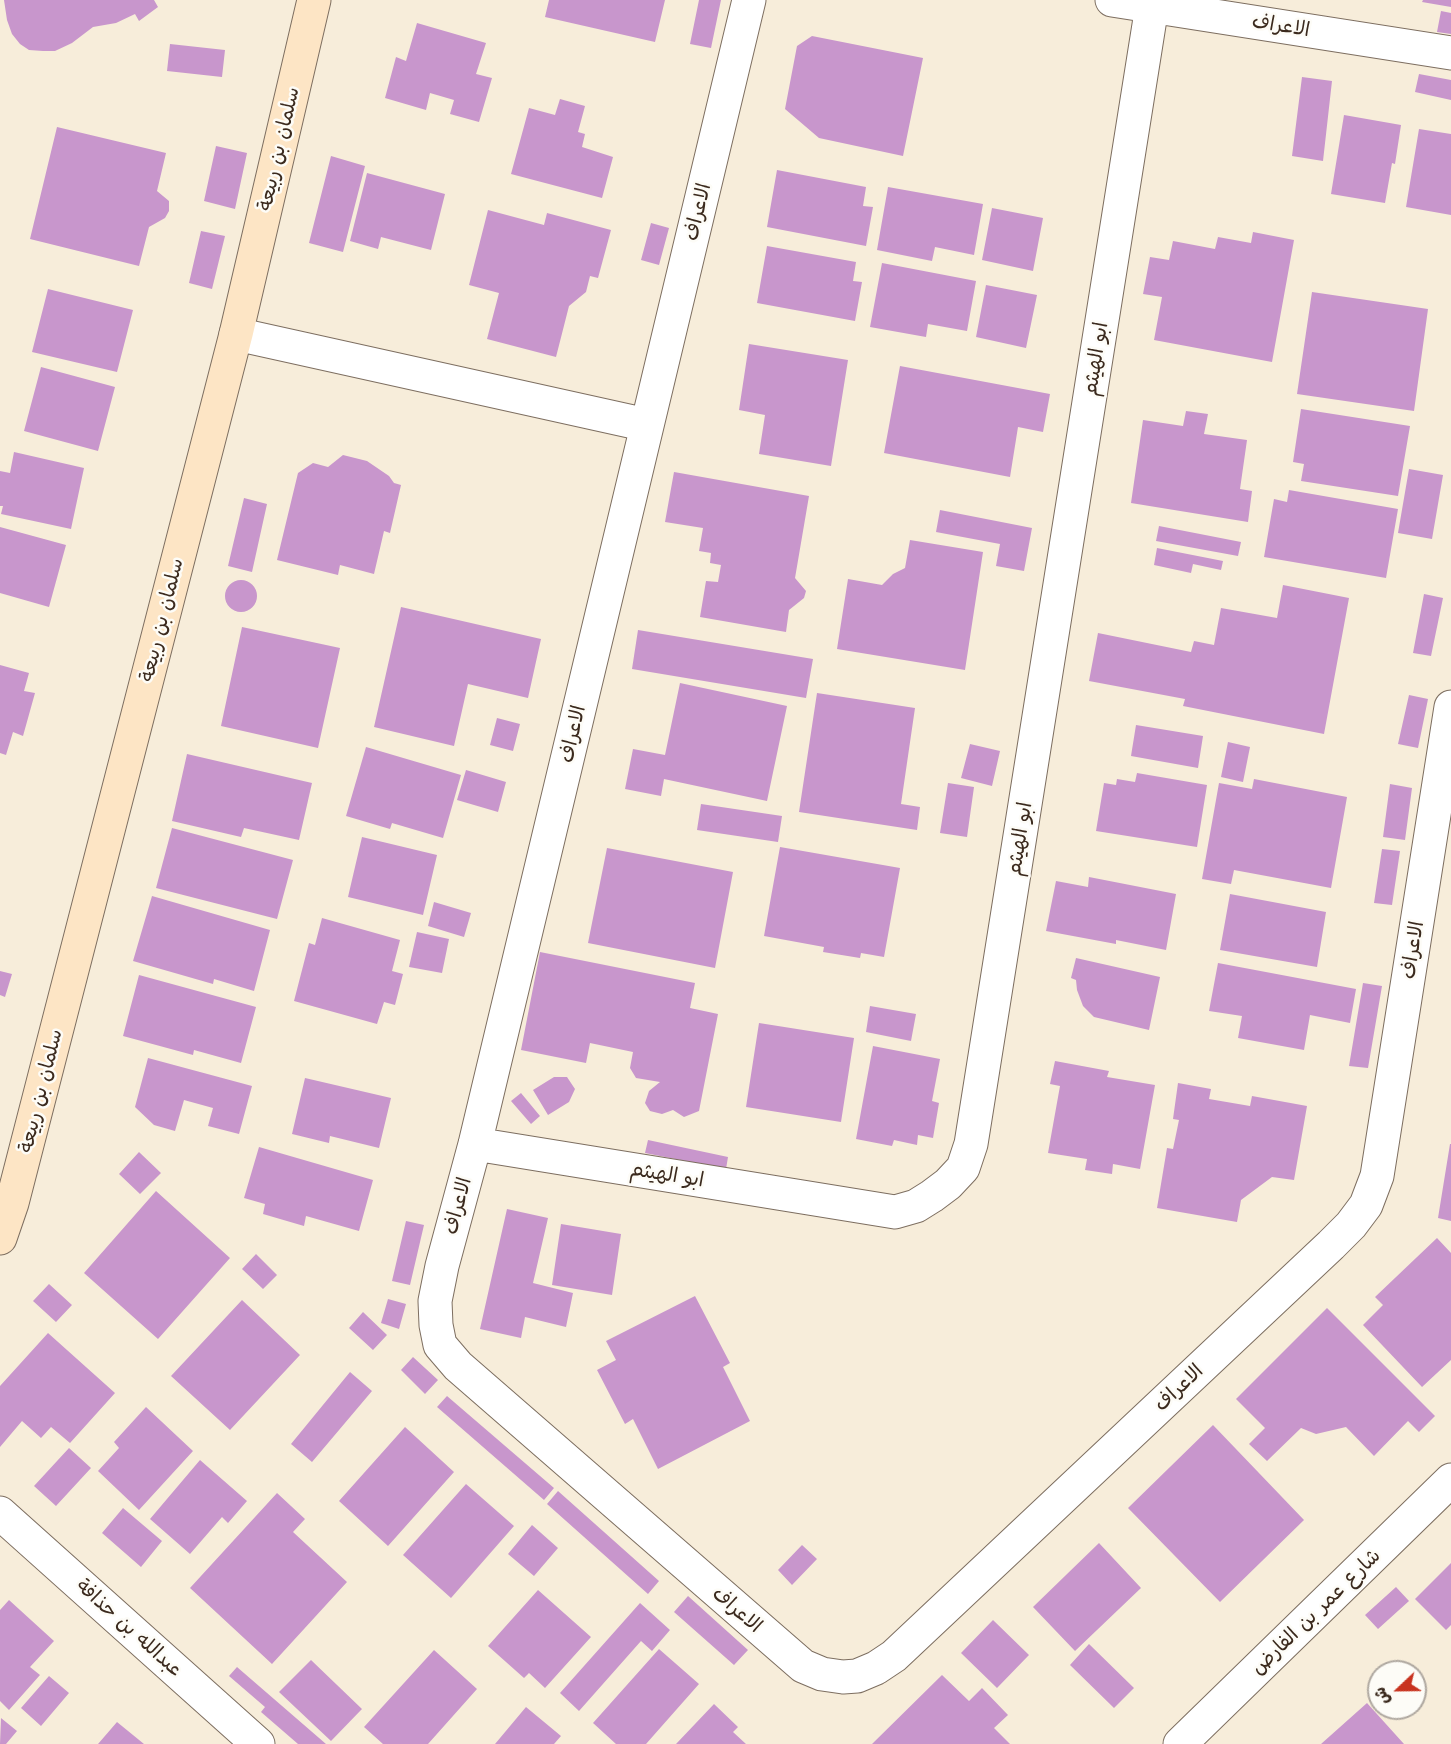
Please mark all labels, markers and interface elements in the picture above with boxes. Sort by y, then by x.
street label: الاعراف [1250,10,1312,42]
street label: سلمان بن ربيعة [253,85,305,213]
street label: الاعراف [679,181,717,243]
street label: ابو الهيثم [1078,320,1114,398]
street label: سلمان بن ربيعة [135,556,189,684]
street label: الاعراف [555,703,591,765]
street label: ابو الهيثم [1002,800,1038,878]
street label: الاعراف [1397,919,1429,981]
street label: سلمان بن ربيعة [14,1027,68,1155]
street label: ابو الهيثم [628,1157,706,1193]
street label: الاعراف [439,1175,477,1237]
street label: الاعراف [1150,1359,1208,1417]
street label: شارع عمر بن الفارض [1246,1544,1386,1680]
street label: عبدالله بن حذافة [71,1574,187,1682]
street label: الاعراف [707,1582,767,1638]
north arrow [1367,1660,1427,1720]
text: ش [1371,1684,1394,1708]

